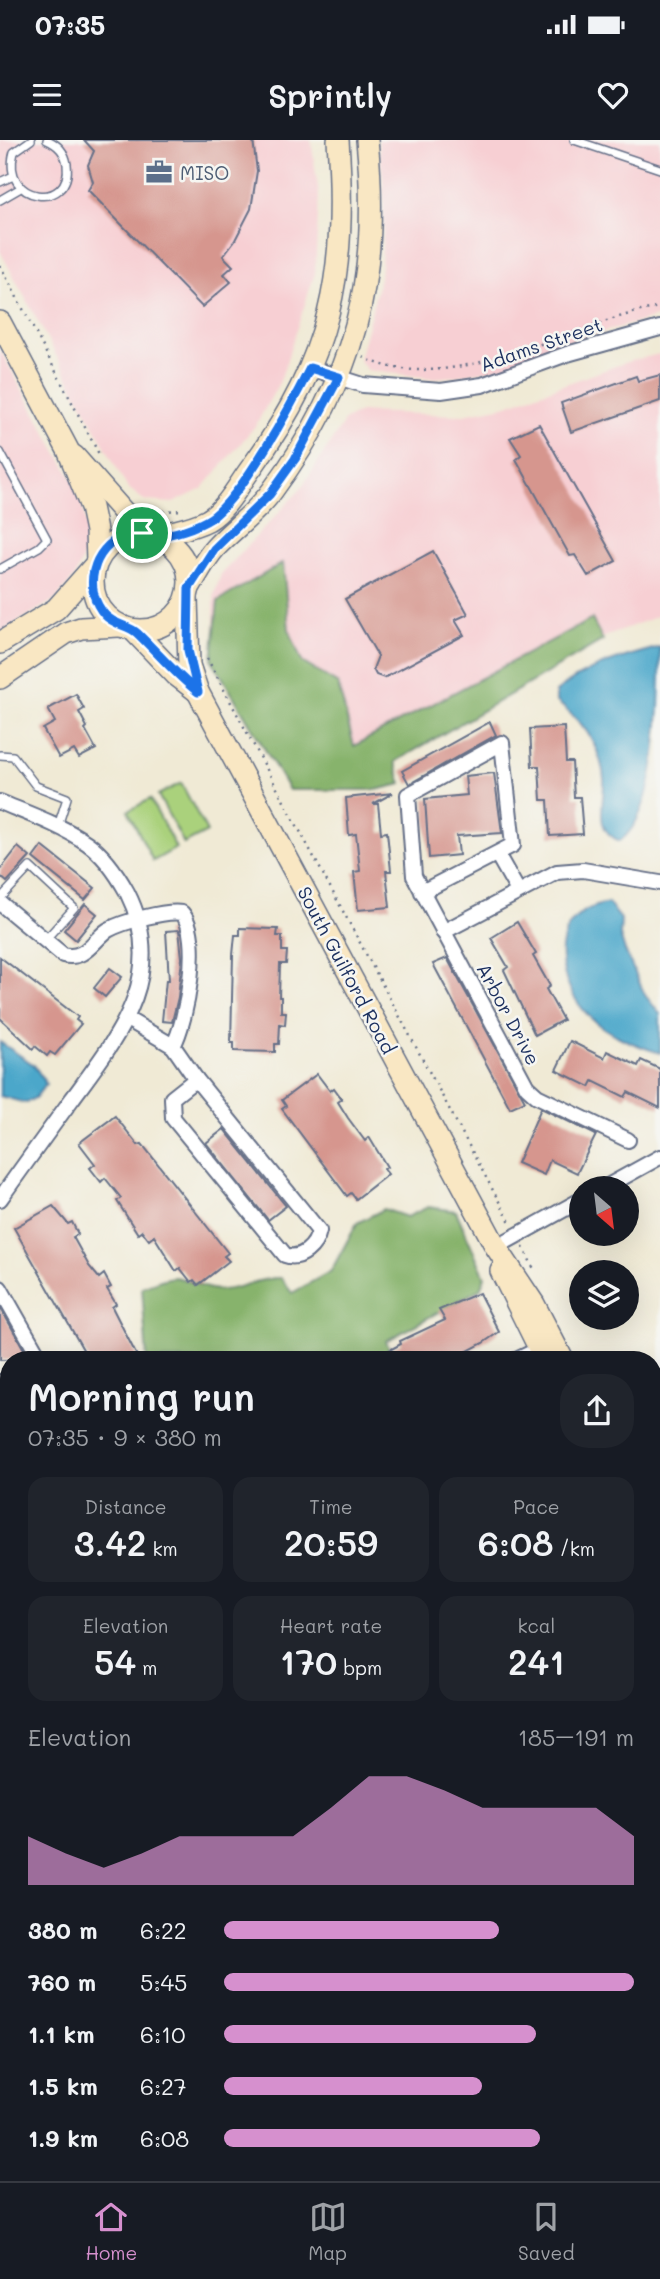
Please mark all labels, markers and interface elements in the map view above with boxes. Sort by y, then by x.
text: 07:35 [35,8,105,42]
text: Sprintly [268,74,392,116]
icon: menu [28,76,66,114]
icon: heart [594,76,632,114]
office icon: MISO [144,157,174,187]
place label: MISO [180,160,229,185]
street label: Adams Street [476,311,606,377]
pin [112,503,172,563]
icon: arrive [123,514,161,552]
street label: South Guilford Road [292,882,402,1058]
street label: Arbor Drive [472,959,546,1069]
north arrow [569,1176,639,1246]
map controls [569,1176,639,1330]
button: layers [569,1260,639,1330]
text: Morning run [28,1371,255,1421]
button: share [560,1374,634,1448]
text: 07:35 · 9 × 380 m [28,1422,222,1452]
text: Distance [85,1494,167,1519]
text: Time [309,1494,353,1519]
text: Pace [513,1494,560,1519]
text: 3.42 [74,1519,146,1565]
text: 20:59 [284,1519,378,1565]
text: 6:08 [478,1519,554,1565]
text: km [146,1536,178,1561]
text: /km [554,1536,595,1561]
text: Elevation [83,1613,168,1638]
text: Heart rate [280,1613,382,1638]
text: kcal [517,1613,555,1638]
text: 54 [94,1638,136,1684]
text: 170 [280,1638,337,1684]
text: 241 [508,1638,565,1684]
text: m [136,1655,157,1680]
text: bpm [337,1655,382,1680]
text: Elevation [28,1722,131,1752]
text: 185–191 m [518,1722,634,1752]
text: 380 m [28,1915,97,1945]
text: 6:22 [140,1915,187,1945]
text: 760 m [28,1967,96,1997]
text: 5:45 [140,1967,187,1997]
text: 1.1 km [28,2019,94,2049]
text: 6:10 [140,2019,186,2049]
text: 1.5 km [28,2071,98,2101]
text: 6:27 [140,2071,187,2101]
text: 1.9 km [28,2123,98,2153]
text: 6:08 [140,2123,189,2153]
tab: Home [86,2198,137,2265]
tab: Map [308,2198,347,2265]
tab: Saved [518,2198,574,2265]

